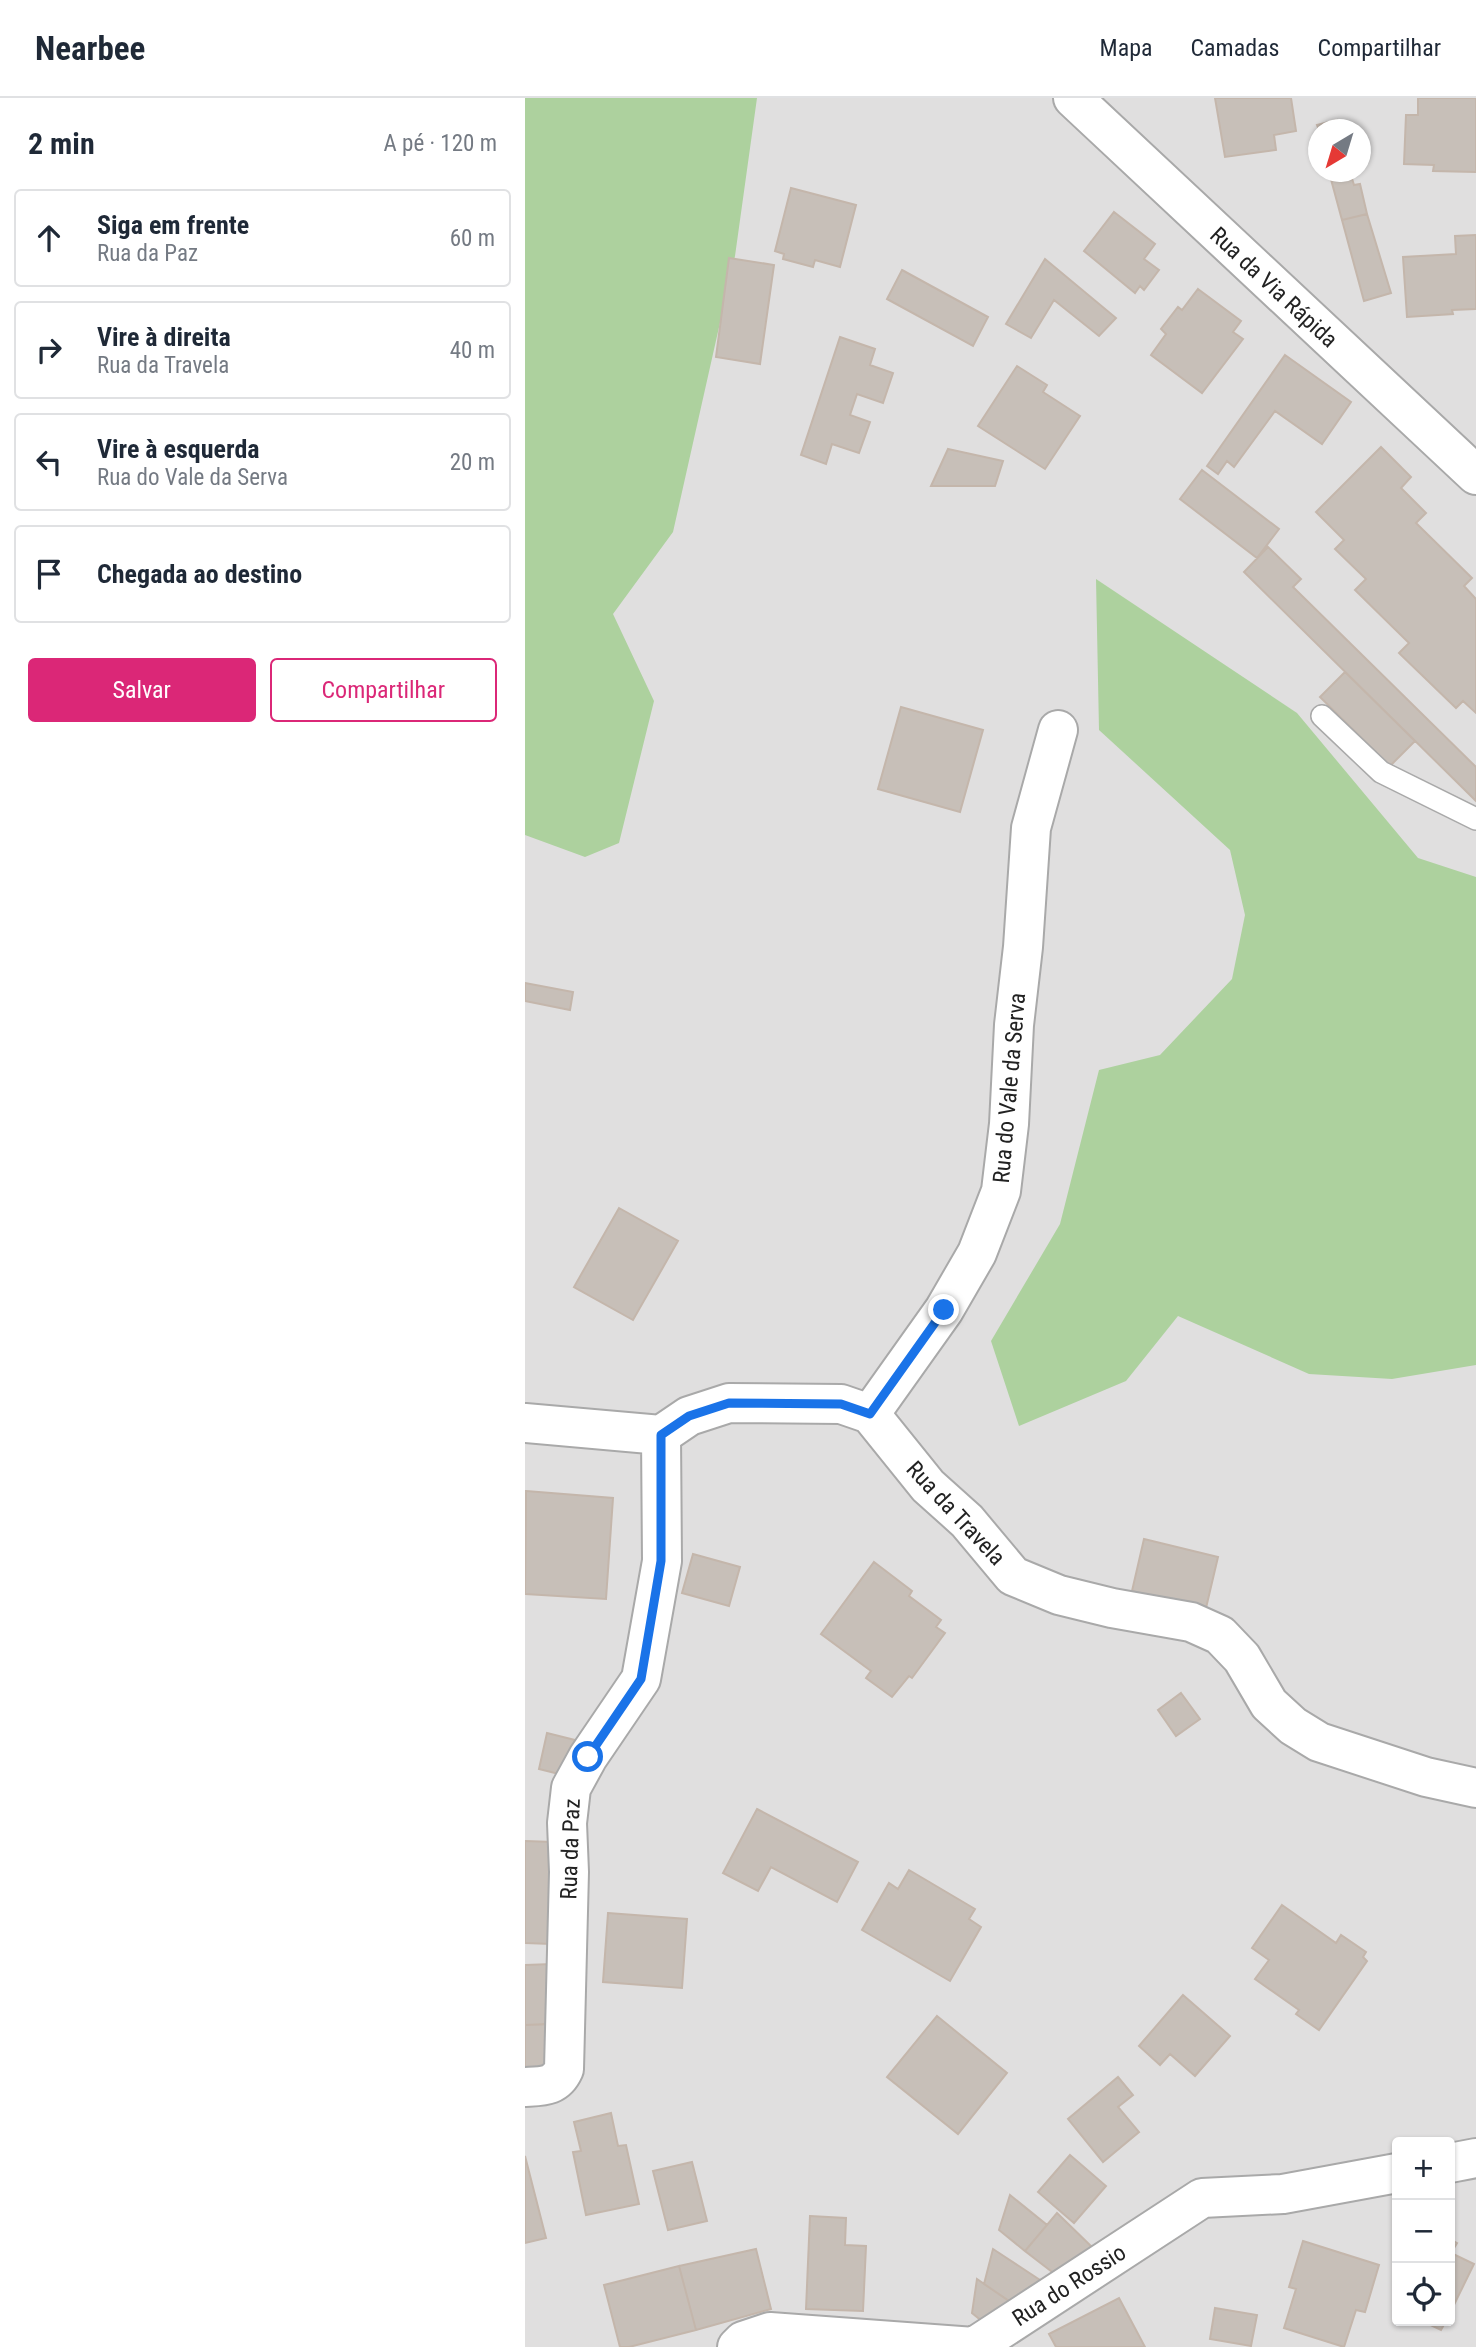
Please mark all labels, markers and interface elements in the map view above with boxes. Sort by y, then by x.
text: Nearbee [35,29,145,68]
text: Mapa [1100,34,1153,62]
text: Camadas [1191,34,1280,62]
text: Compartilhar [1318,34,1441,62]
north arrow [1308,119,1371,182]
text: 2 min [28,126,95,161]
text: A pé · 120 m [384,130,497,157]
text: Siga em frente [97,210,249,240]
icon: ahead [30,219,68,257]
street label: Rua da Via Rápida [1204,222,1343,353]
text: 60 m [450,225,495,252]
text: Rua da Paz [97,240,198,267]
text: Vire à direita [97,322,231,352]
icon: right [30,331,68,369]
text: 40 m [450,337,495,364]
text: Rua da Travela [97,352,229,379]
text: Vire à esquerda [97,434,260,464]
icon: left [30,443,68,481]
text: 20 m [450,449,495,476]
text: Rua do Vale da Serva [97,464,288,491]
icon: arrive [30,555,68,593]
text: Chegada ao destino [97,559,302,589]
button: Salvar [28,658,256,722]
button: Compartilhar [270,658,497,722]
street label: Rua do Vale da Serva [988,992,1031,1184]
route end [928,1294,959,1325]
street label: Rua da Travela [901,1456,1011,1571]
route start [572,1741,603,1772]
street label: Rua da Paz [555,1798,586,1900]
map controls [1392,2137,1455,2326]
button: + [1392,2137,1455,2200]
button: − [1392,2200,1455,2263]
street label: Rua do Rossio [1008,2239,1131,2332]
button: locate [1392,2263,1455,2326]

